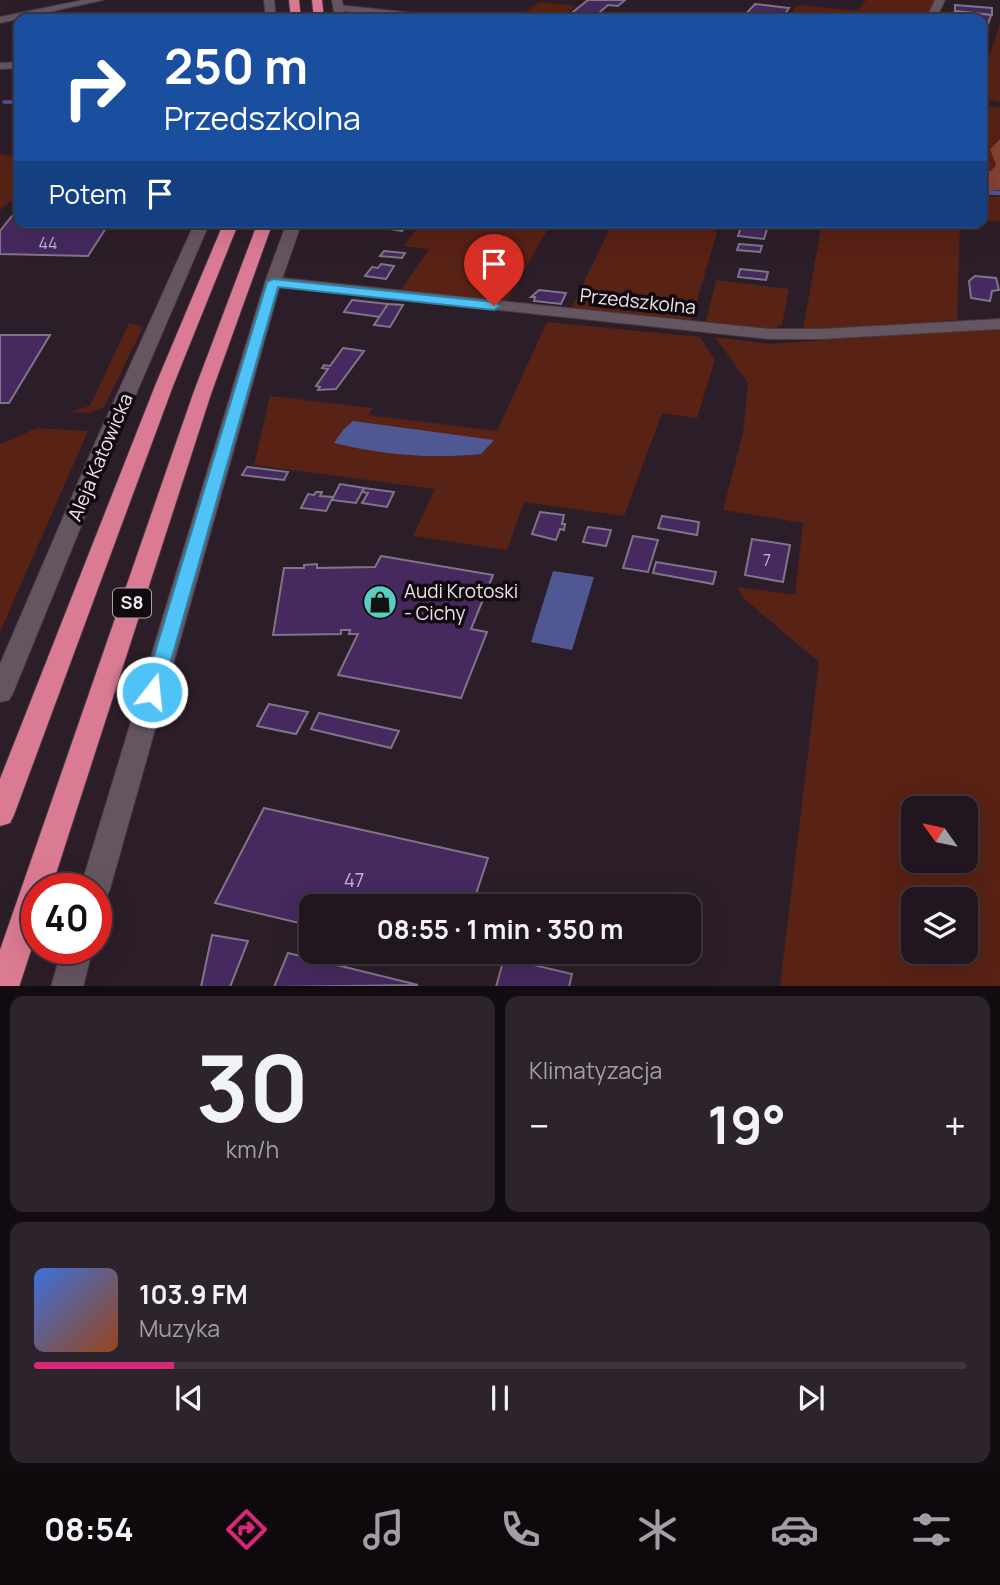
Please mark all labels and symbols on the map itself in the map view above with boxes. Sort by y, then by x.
house number: 44 [38,232,58,254]
pin [464,234,524,306]
street label: Przedszkolna [579,282,697,320]
street label: Aleja Katowicka [61,389,139,525]
house number: 7 [763,549,771,571]
place label: Audi Krotoski - Cichy [404,578,518,626]
shop icon: Audi Krotoski - Cichy [361,583,399,621]
road number: S8 [113,588,151,618]
position arrow [115,655,189,729]
north arrow [901,796,978,873]
house number: 47 [344,867,364,893]
speed limit sign: 40 [21,873,112,964]

